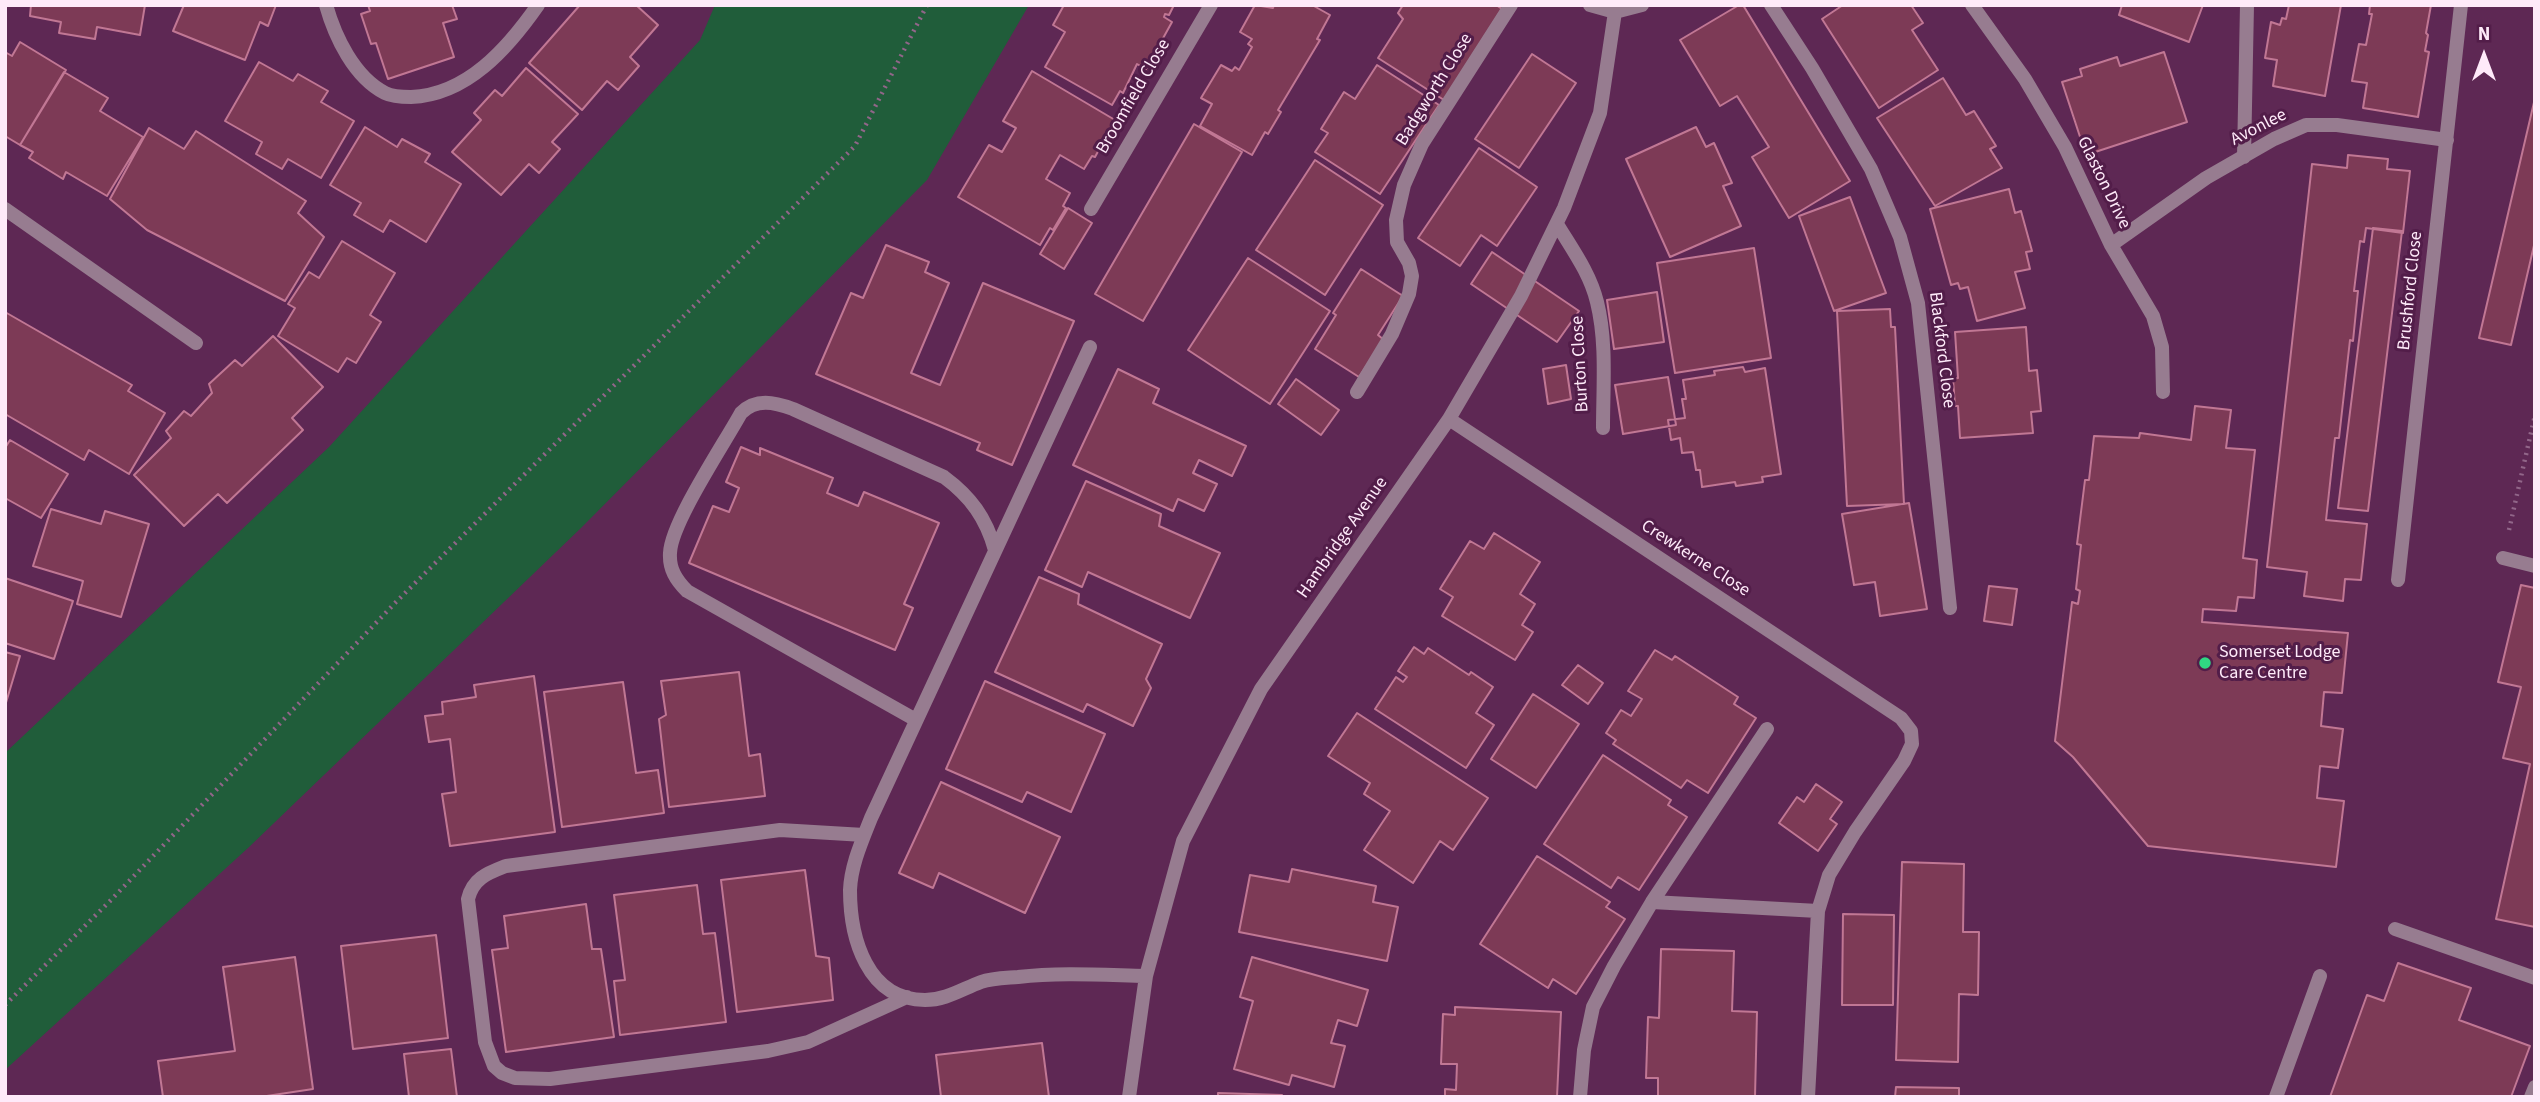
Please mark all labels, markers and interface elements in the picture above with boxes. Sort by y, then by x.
north arrow [2449,21,2519,91]
text: N [2478,21,2490,48]
street label: Badgworth Close [1392,30,1478,150]
street label: Broomfield Close [1092,36,1176,158]
street label: Avonlee [2227,105,2291,151]
street label: Glaston Drive [2071,133,2135,233]
street label: Brushford Close [2394,230,2428,352]
street label: Blackford Close [1923,291,1959,409]
street label: Burton Close [1568,315,1594,413]
street label: Hambridge Avenue [1293,473,1393,603]
street label: Crewkerne Close [1636,516,1754,602]
place label: Somerset Lodge Care Centre [2219,642,2340,684]
marker: Somerset Lodge Care Centre [2197,655,2213,671]

